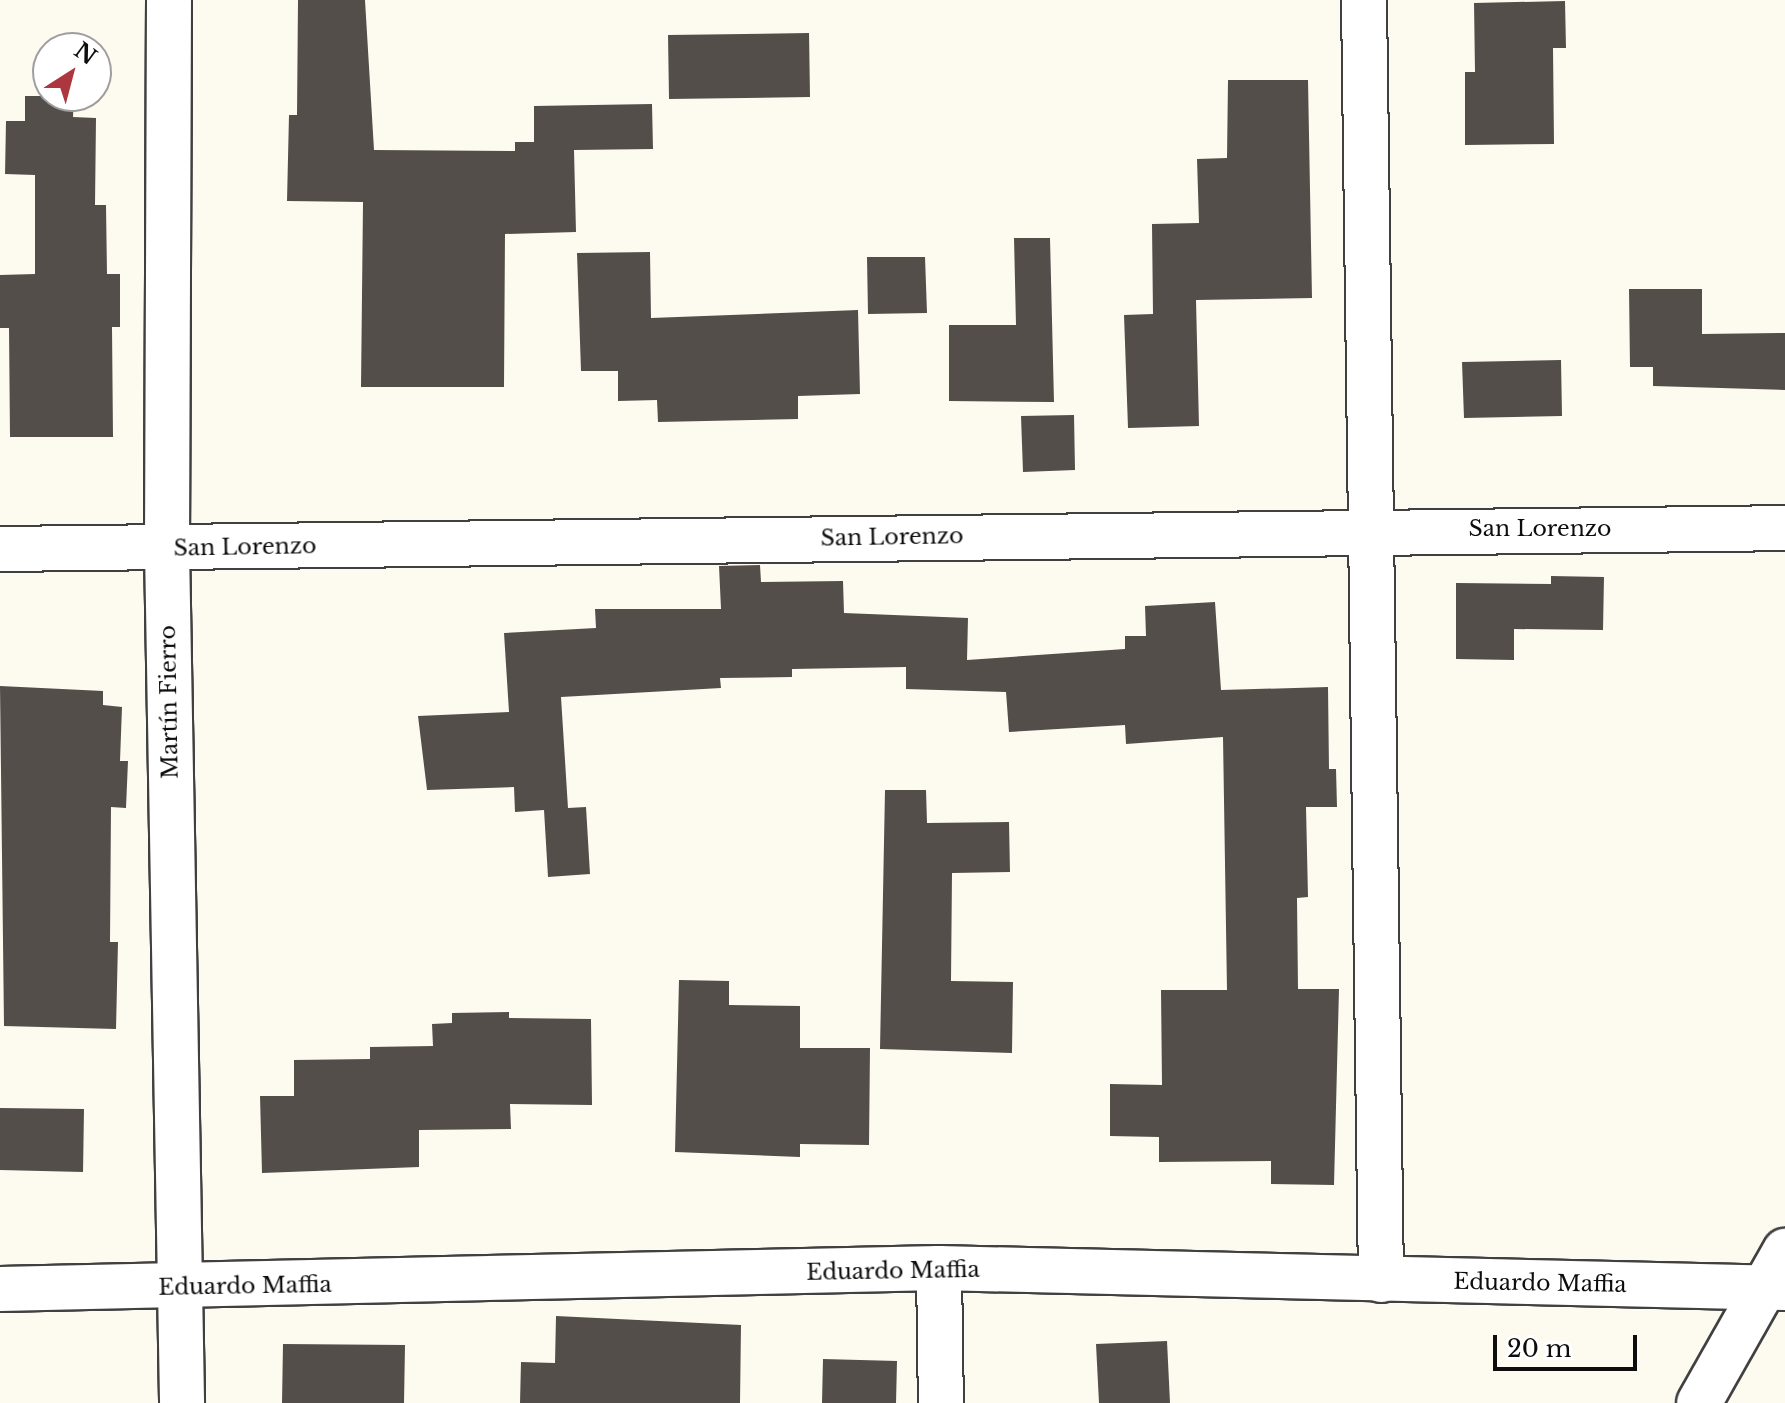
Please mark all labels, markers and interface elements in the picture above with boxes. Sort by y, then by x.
north arrow [32,32,112,112]
text: N [69,37,102,71]
street label: San Lorenzo [1469,516,1611,542]
street label: San Lorenzo [820,523,964,551]
street label: San Lorenzo [173,533,317,561]
street label: Martín Fierro [154,625,184,779]
street label: Eduardo Maffia [806,1256,980,1286]
street label: Eduardo Maffia [1453,1268,1627,1298]
street label: Eduardo Maffia [158,1271,332,1301]
scale bar [1497,1319,1641,1369]
text: 20 m [1507,1334,1572,1363]

